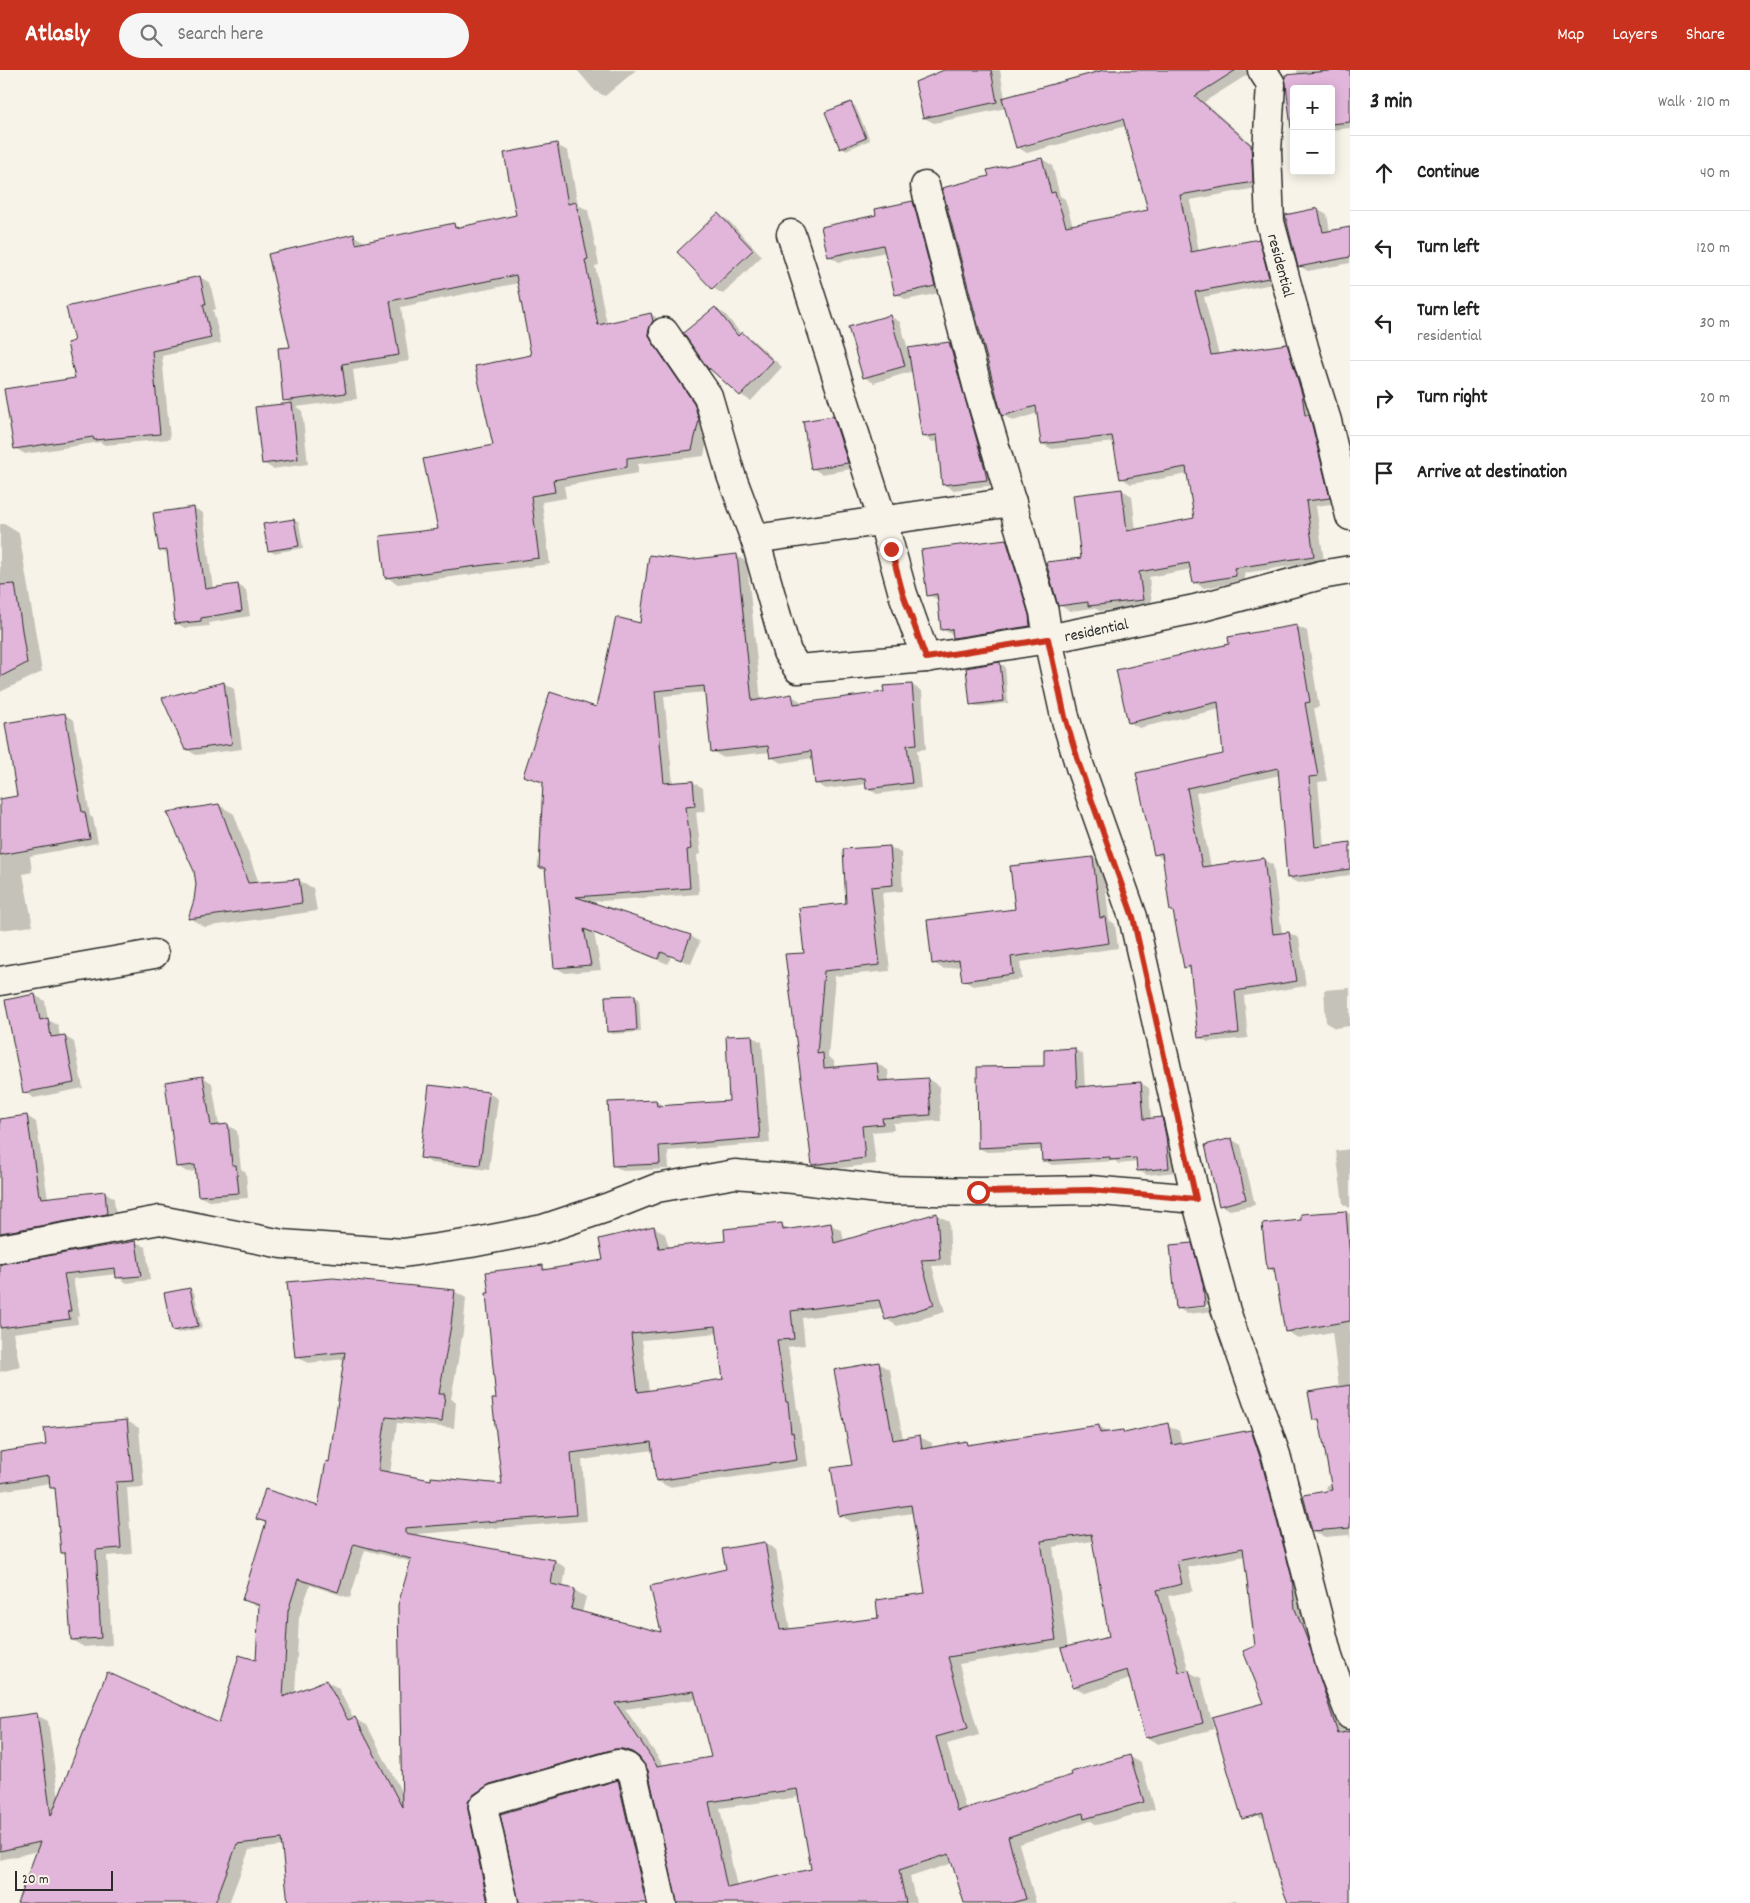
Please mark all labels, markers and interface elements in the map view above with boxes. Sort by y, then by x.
search box [119,13,469,58]
text: Atlasly [25,18,89,52]
icon: search [137,21,165,49]
text: Search here [177,22,263,49]
text: Map [1557,23,1584,48]
text: Layers [1612,23,1658,48]
text: Share [1686,23,1725,48]
map controls [1290,85,1335,175]
button: + [1290,85,1335,130]
text: 3 min [1370,88,1412,118]
text: Walk · 210 m [1658,91,1730,114]
button: − [1290,130,1335,175]
icon: ahead [1370,159,1398,187]
text: Continue [1417,160,1479,187]
text: 40 m [1700,162,1730,185]
street label: residential [1260,231,1299,300]
icon: left [1370,234,1398,262]
text: Turn left [1417,235,1480,262]
text: 120 m [1696,237,1730,260]
text: Turn left [1417,298,1480,325]
icon: left [1370,309,1398,337]
text: 30 m [1700,312,1730,335]
text: residential [1417,325,1482,348]
icon: right [1370,384,1398,412]
text: Turn right [1417,385,1488,412]
text: 20 m [1700,387,1730,410]
icon: arrive [1370,459,1398,487]
text: Arrive at destination [1417,460,1567,487]
route end [880,538,903,561]
street label: residential [1062,613,1131,649]
route start [967,1181,990,1204]
scale bar [15,1868,112,1891]
text: 20 m [22,1870,49,1890]

